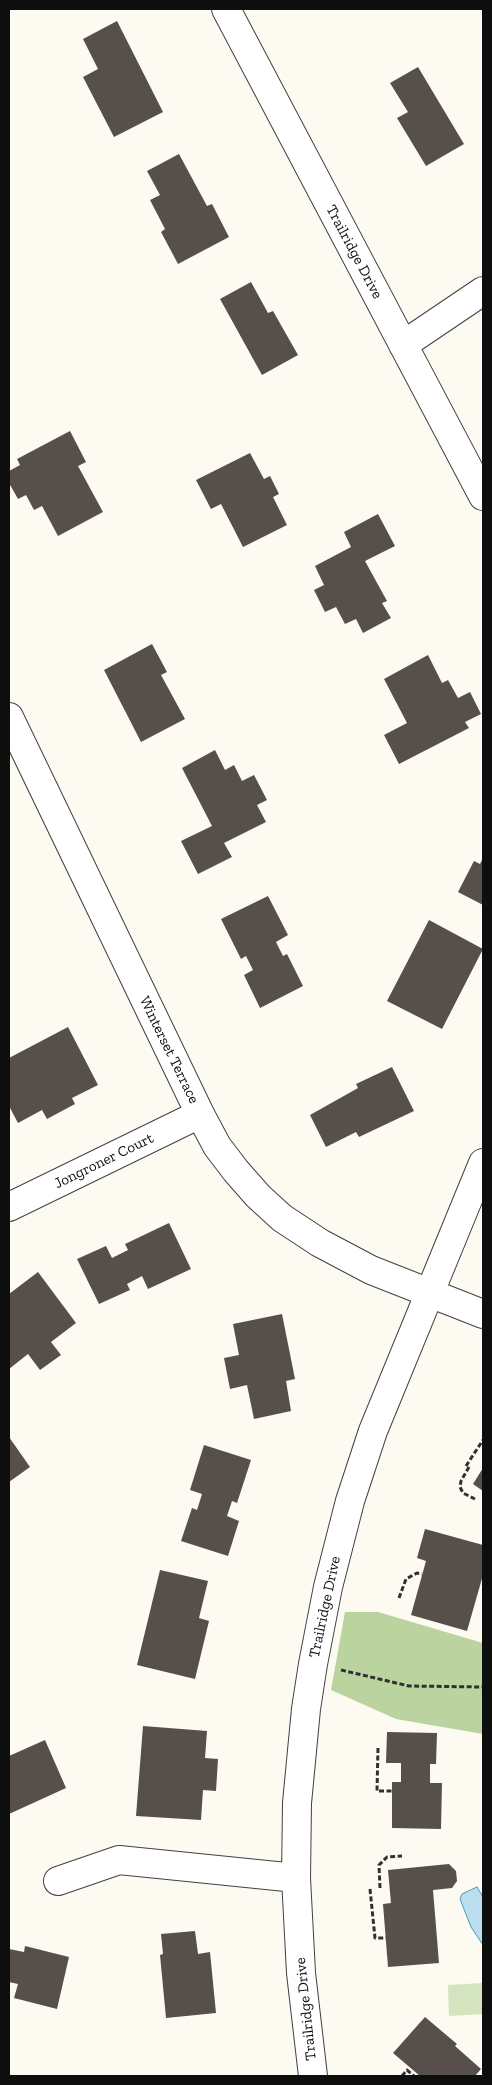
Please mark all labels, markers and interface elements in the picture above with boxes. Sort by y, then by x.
street label: Trailridge Drive [322,202,386,302]
street label: Winterset Terrace [135,993,203,1107]
street label: Jongroner Court [52,1129,156,1193]
street label: Trailridge Drive [305,1554,345,1660]
street label: Trailridge Drive [292,1957,320,2061]

